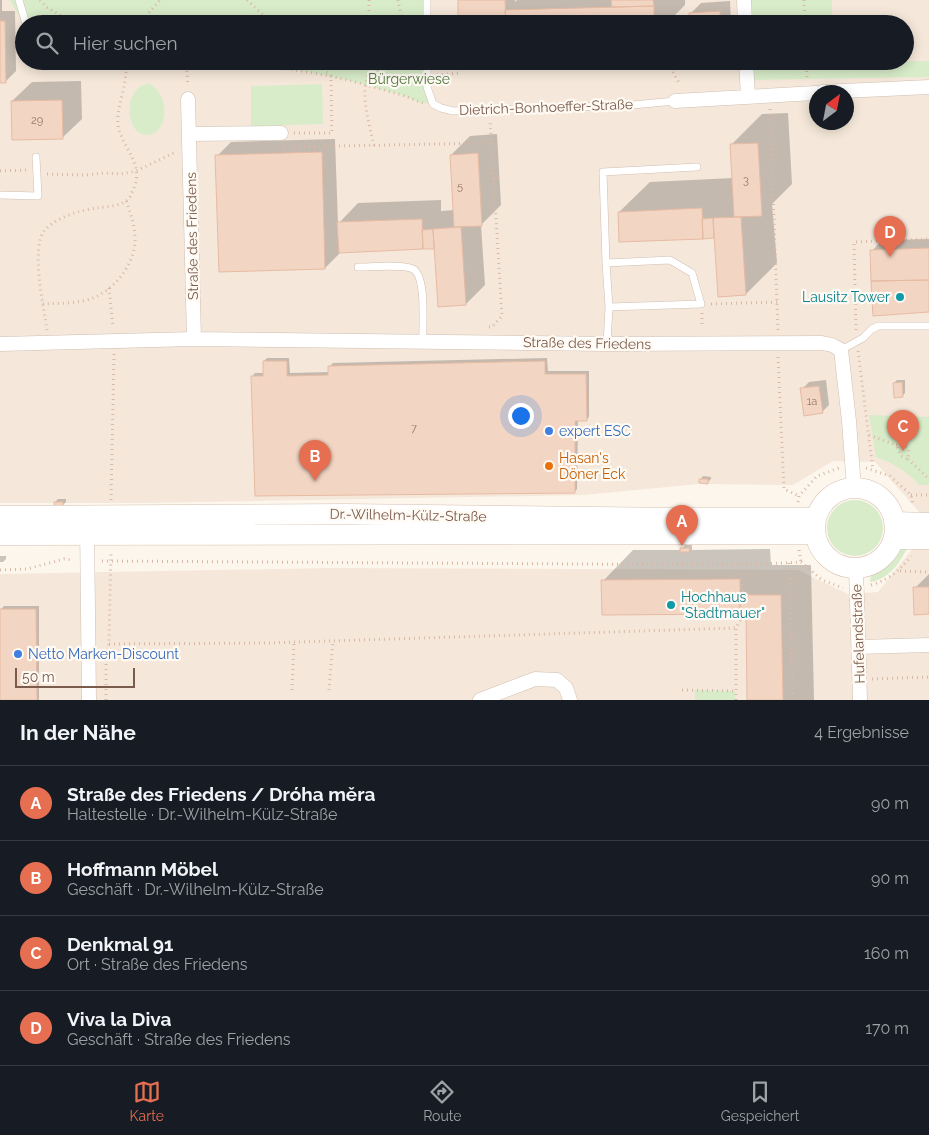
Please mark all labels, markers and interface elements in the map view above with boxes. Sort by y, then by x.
search box [15,15,914,70]
icon: search [33,29,61,57]
text: Hier suchen [73,32,178,54]
park label: Bürgerwiese [368,71,450,87]
north arrow [809,85,854,130]
street label: Dietrich-Bonhoeffer-Straße [459,96,633,118]
house number: 29 [31,114,43,127]
street label: Straße des Friedens [183,172,201,300]
house number: 3 [743,174,749,187]
house number: 5 [457,180,463,193]
pin: D [874,216,906,257]
place label: Lausitz Tower [802,289,890,305]
marker: Lausitz Tower [894,291,906,303]
street label: Straße des Friedens [523,334,651,352]
house number: 1a [807,395,817,408]
your location [508,403,534,429]
pin: C [887,410,919,451]
house number: 7 [411,422,417,435]
place label: expert ESC [559,423,631,439]
marker: expert ESC [543,425,555,437]
pin: B [299,440,331,481]
place label: Hasan's Döner Eck [559,450,626,482]
marker: Hasan's Döner Eck [543,460,555,472]
pin: A [666,505,698,546]
street label: Dr.-Wilhelm-Külz-Straße [329,506,487,524]
street label: Hufelandstraße [848,584,868,684]
place label: Hochhaus "Stadtmauer" [681,589,765,621]
marker: Hochhaus "Stadtmauer" [665,599,677,611]
place label: Netto Marken-Discount [28,646,179,662]
marker: Netto Marken-Discount [12,648,24,660]
scale bar [15,665,135,688]
text: 50 m [22,669,55,685]
text: In der Nähe [20,720,136,745]
text: 4 Ergebnisse [814,723,909,742]
text: Straße des Friedens / Dróha měra [67,783,375,805]
text: A [31,794,41,813]
text: 90 m [871,794,909,813]
text: Haltestelle · Dr.-Wilhelm-Külz-Straße [67,805,337,824]
text: Hoffmann Möbel [67,858,218,880]
text: B [31,869,41,888]
text: 90 m [871,869,909,888]
text: Geschäft · Dr.-Wilhelm-Külz-Straße [67,880,324,899]
text: Denkmal 91 [67,933,173,955]
text: C [31,944,41,963]
text: 160 m [864,944,909,963]
text: Ort · Straße des Friedens [67,955,248,974]
text: Viva la Diva [67,1008,171,1030]
text: D [30,1019,42,1038]
text: 170 m [865,1019,909,1038]
text: Geschäft · Straße des Friedens [67,1030,291,1049]
tab: Karte [130,1078,164,1124]
tab: Route [423,1078,462,1124]
tab: Gespeichert [721,1078,799,1124]

